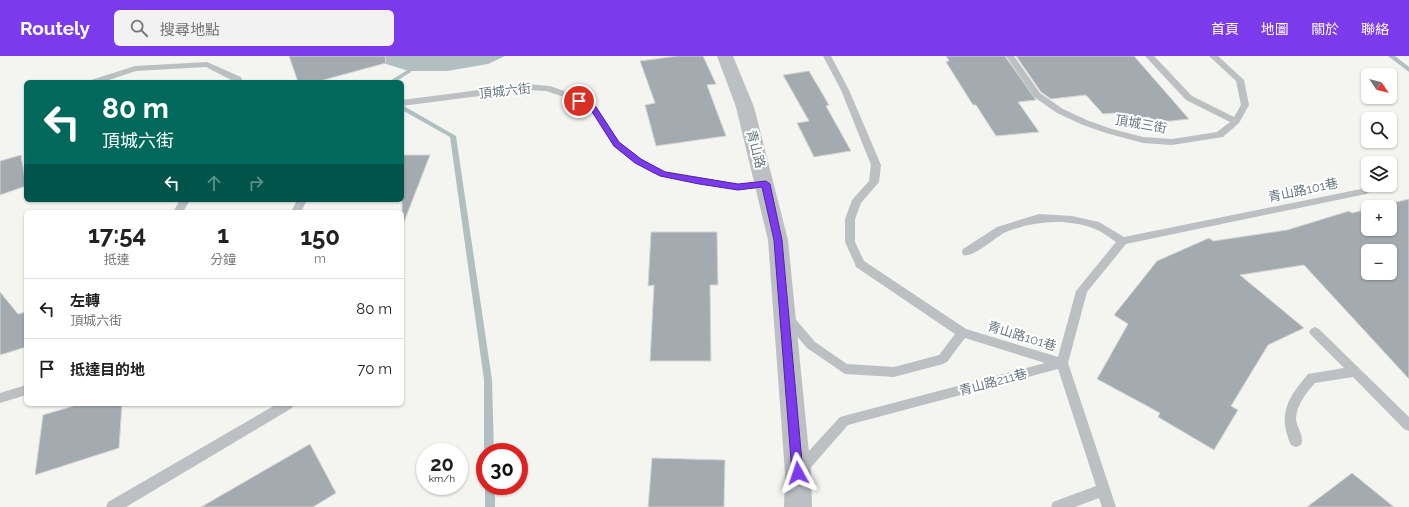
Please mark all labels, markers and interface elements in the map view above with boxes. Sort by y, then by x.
search box [114,10,394,46]
text: Routely [20,17,90,39]
icon: search [128,17,150,39]
text: 搜尋地點 [160,21,220,39]
text: 首頁 [1211,21,1239,37]
text: 地圖 [1261,21,1289,37]
text: 關於 [1311,21,1339,37]
text: 聯絡 [1361,21,1389,37]
north arrow [1361,68,1397,104]
map controls [1361,68,1397,280]
street label: 頂城六街 [478,81,532,101]
pin [562,84,596,118]
icon: arrive [568,90,590,112]
text: 80 m [102,92,169,125]
icon: left [36,96,88,148]
street label: 頂城三街 [1114,112,1168,136]
button: search [1361,112,1397,148]
street label: 青山路 [744,128,768,170]
text: 頂城六街 [102,130,174,151]
button: layers [1361,156,1397,192]
icon: left [161,172,183,194]
icon: ahead [203,172,225,194]
icon: right [245,172,267,194]
street label: 青山路101巷 [1267,175,1339,205]
button: + [1361,200,1397,236]
text: 17:54 [88,220,146,249]
text: 1 [217,220,229,249]
text: 150 [300,222,340,251]
button: − [1361,244,1397,280]
text: m [314,251,326,266]
text: 抵達 [104,252,130,267]
text: 分鐘 [210,252,236,267]
text: 左轉 [70,292,100,310]
icon: left [36,298,58,320]
text: 80 m [356,300,392,318]
text: 頂城六街 [70,313,122,328]
street label: 青山路101巷 [986,318,1058,354]
icon: arrive [36,358,58,380]
text: 70 m [357,360,392,378]
text: 抵達目的地 [70,361,145,379]
street label: 青山路211巷 [957,366,1029,398]
speed limit sign: 30 [476,443,528,495]
text: 20 [430,452,454,476]
position arrow [777,452,819,494]
text: km/h [429,473,455,484]

